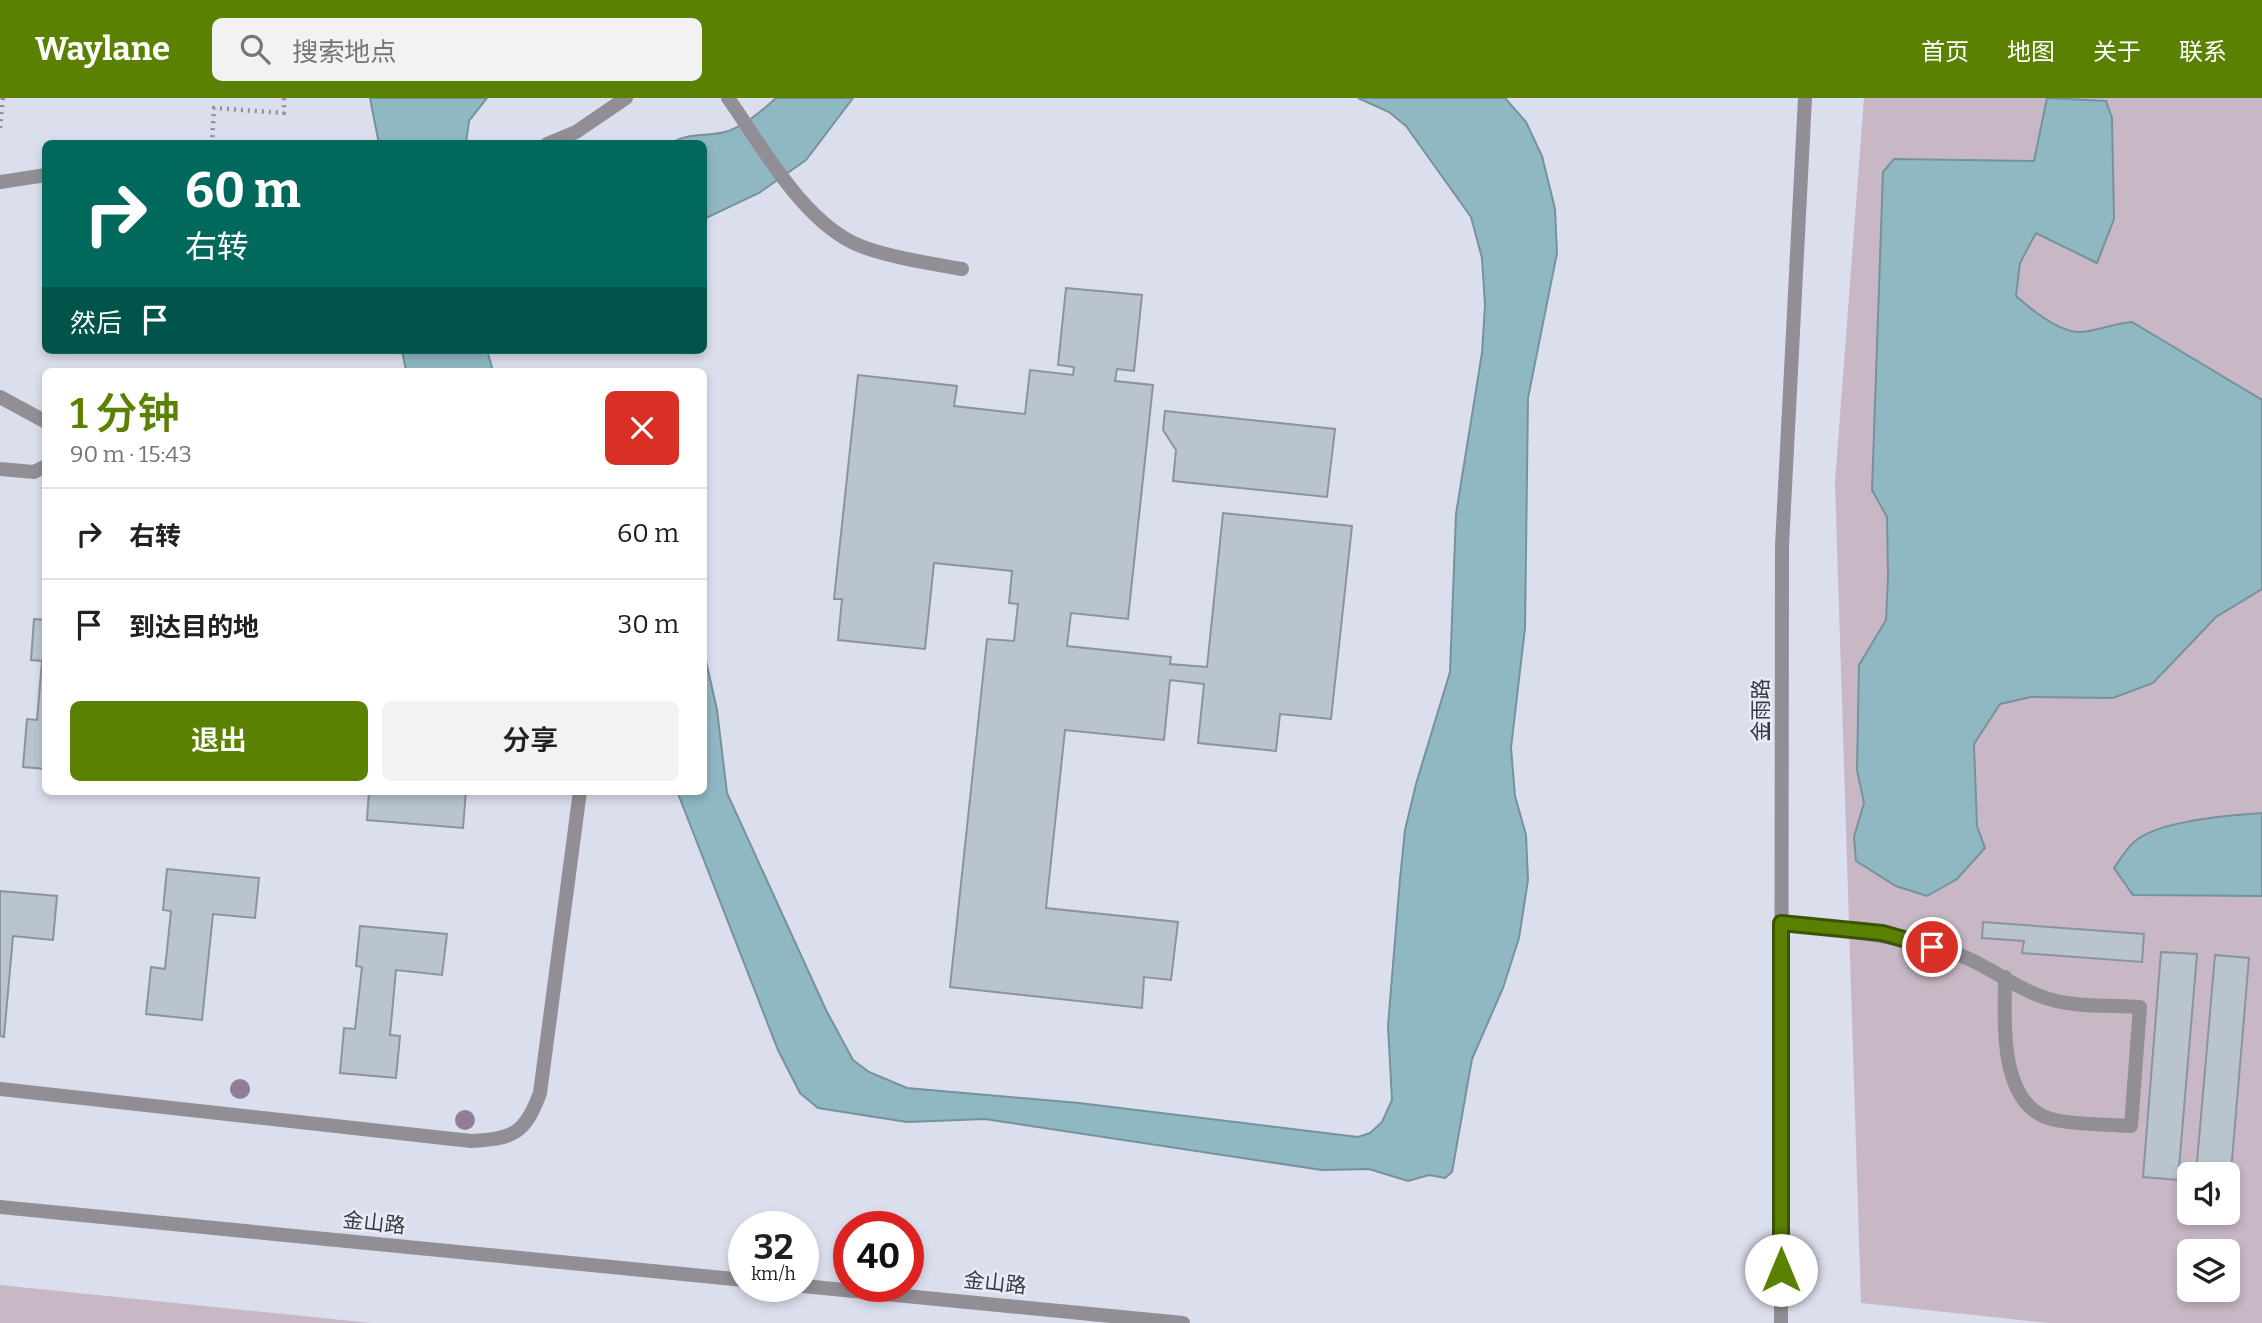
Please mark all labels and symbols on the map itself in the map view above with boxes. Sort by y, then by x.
street label: 金雨路 [1748,679,1774,742]
pin [1902,917,1962,977]
street label: 金山路 [341,1207,407,1239]
speed limit sign: 40 [833,1211,924,1302]
position arrow [1744,1233,1818,1307]
street label: 金山路 [962,1267,1028,1299]

